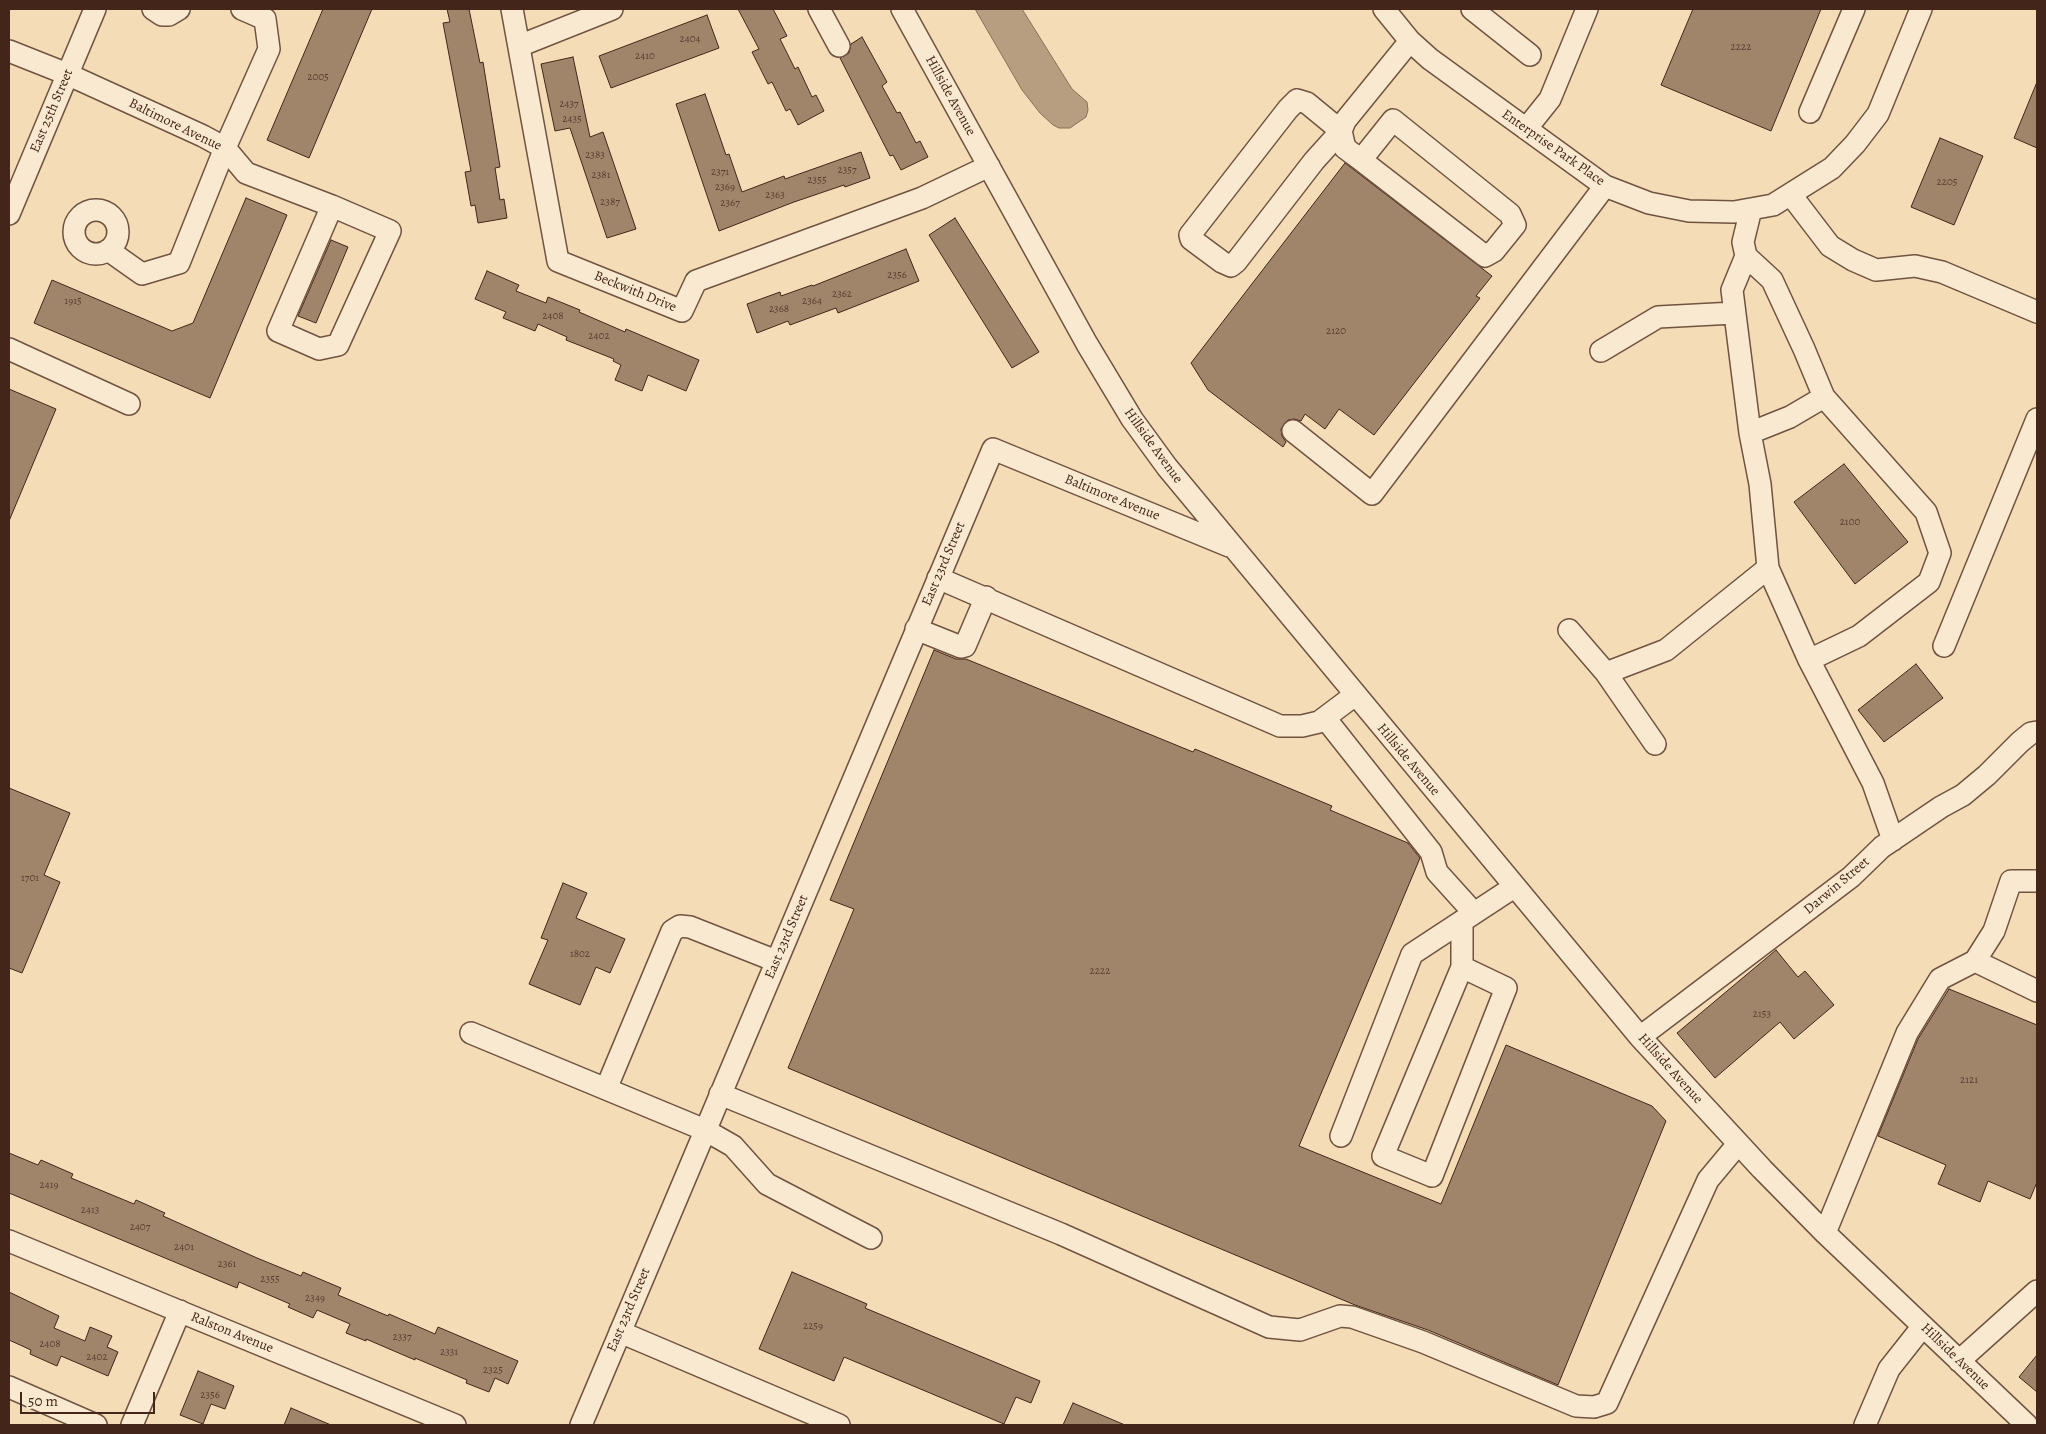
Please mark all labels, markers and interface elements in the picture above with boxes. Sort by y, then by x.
house number: 2404 [679,32,701,46]
house number: 2222 [1731,40,1751,54]
house number: 2410 [635,49,655,63]
street label: Hillside Avenue [921,53,979,139]
street label: East 25th Street [27,67,77,155]
house number: 2005 [307,70,329,84]
street label: Baltimore Avenue [126,95,224,155]
house number: 2437 [559,97,579,111]
street label: Enterprise Park Place [1498,106,1608,190]
house number: 2435 [562,112,582,126]
house number: 2383 [585,148,605,162]
house number: 2357 [837,163,857,177]
house number: 2371 [711,165,729,179]
house number: 2381 [592,168,610,182]
house number: 2355 [807,173,827,187]
house number: 2205 [1936,175,1958,189]
house number: 2369 [715,180,735,194]
house number: 2363 [765,188,785,202]
house number: 2387 [600,195,620,209]
house number: 2367 [720,196,740,210]
street label: Beckwith Drive [591,268,679,316]
house number: 2356 [887,268,907,282]
house number: 2362 [832,287,852,301]
house number: 1915 [64,294,82,308]
house number: 2364 [802,294,822,308]
house number: 2368 [769,302,789,316]
house number: 2408 [542,309,564,323]
house number: 2120 [1326,324,1346,338]
house number: 2402 [588,329,610,343]
street label: Hillside Avenue [1120,405,1186,487]
street label: Baltimore Avenue [1062,471,1162,525]
house number: 2100 [1840,515,1860,529]
street label: East 23rd Street [919,519,969,609]
street label: Hillside Avenue [1373,721,1443,799]
street label: Darwin Street [1801,854,1873,918]
house number: 1701 [21,871,39,885]
street label: East 23rd Street [762,892,812,982]
house number: 1802 [570,947,590,961]
house number: 2222 [1090,964,1110,978]
house number: 2153 [1753,1007,1771,1021]
street label: Hillside Avenue [1634,1030,1706,1108]
house number: 2121 [1960,1073,1978,1087]
house number: 2419 [40,1178,58,1192]
house number: 2413 [81,1203,99,1217]
house number: 2407 [130,1220,150,1234]
house number: 2401 [174,1240,194,1254]
house number: 2361 [218,1257,236,1271]
street label: East 23rd Street [604,1265,654,1355]
house number: 2355 [260,1272,280,1286]
house number: 2349 [305,1291,325,1305]
street label: Ralston Avenue [188,1309,276,1357]
house number: 2259 [803,1319,823,1333]
street label: Hillside Avenue [1917,1320,1993,1394]
house number: 2337 [393,1330,411,1344]
house number: 2408 [39,1337,61,1351]
house number: 2331 [440,1345,458,1359]
house number: 2402 [86,1350,108,1364]
house number: 2325 [483,1363,503,1377]
scale bar [22,1382,158,1414]
house number: 2356 [200,1388,220,1402]
text: 50 m [28,1391,58,1411]

